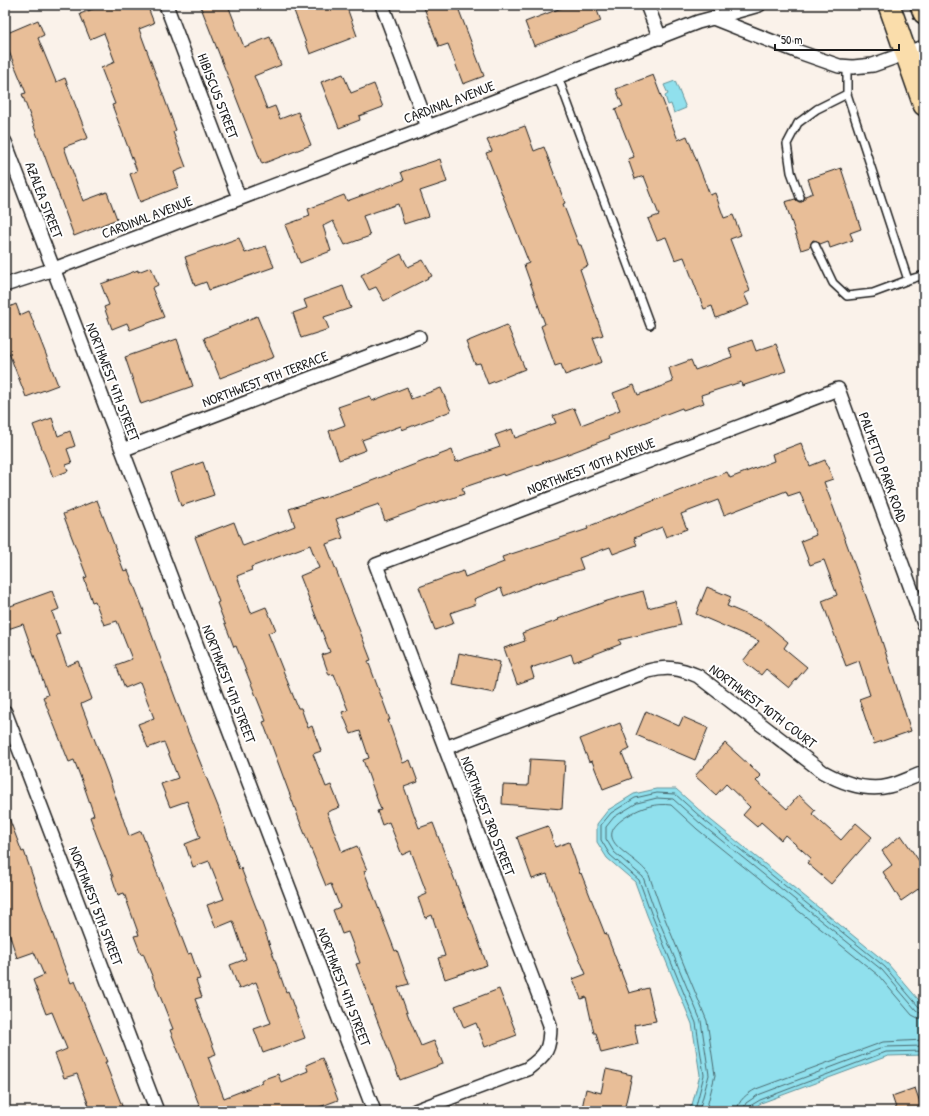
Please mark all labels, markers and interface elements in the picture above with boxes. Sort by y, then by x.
scale bar [775,26,899,52]
text: 50 m [781,31,802,48]
street label: HIBISCUS STREET [193,50,244,142]
street label: CARDINAL AVENUE [401,76,497,128]
street label: AZALEA STREET [21,159,68,241]
street label: CARDINAL AVENUE [99,191,195,243]
street label: NORTHWEST 4TH STREET [82,320,145,444]
street label: NORTHWEST 9TH TERRACE [199,346,330,411]
street label: PALMETTO PARK ROAD [855,409,912,525]
street label: NORTHWEST 10TH AVENUE [524,432,658,499]
street label: NORTHWEST 4TH STREET [198,622,261,746]
street label: NORTHWEST 10TH COURT [706,659,821,752]
street label: NORTHWEST 3RD STREET [457,753,520,879]
street label: NORTHWEST 5TH STREET [65,843,128,969]
street label: NORTHWEST 4TH STREET [313,925,376,1049]

